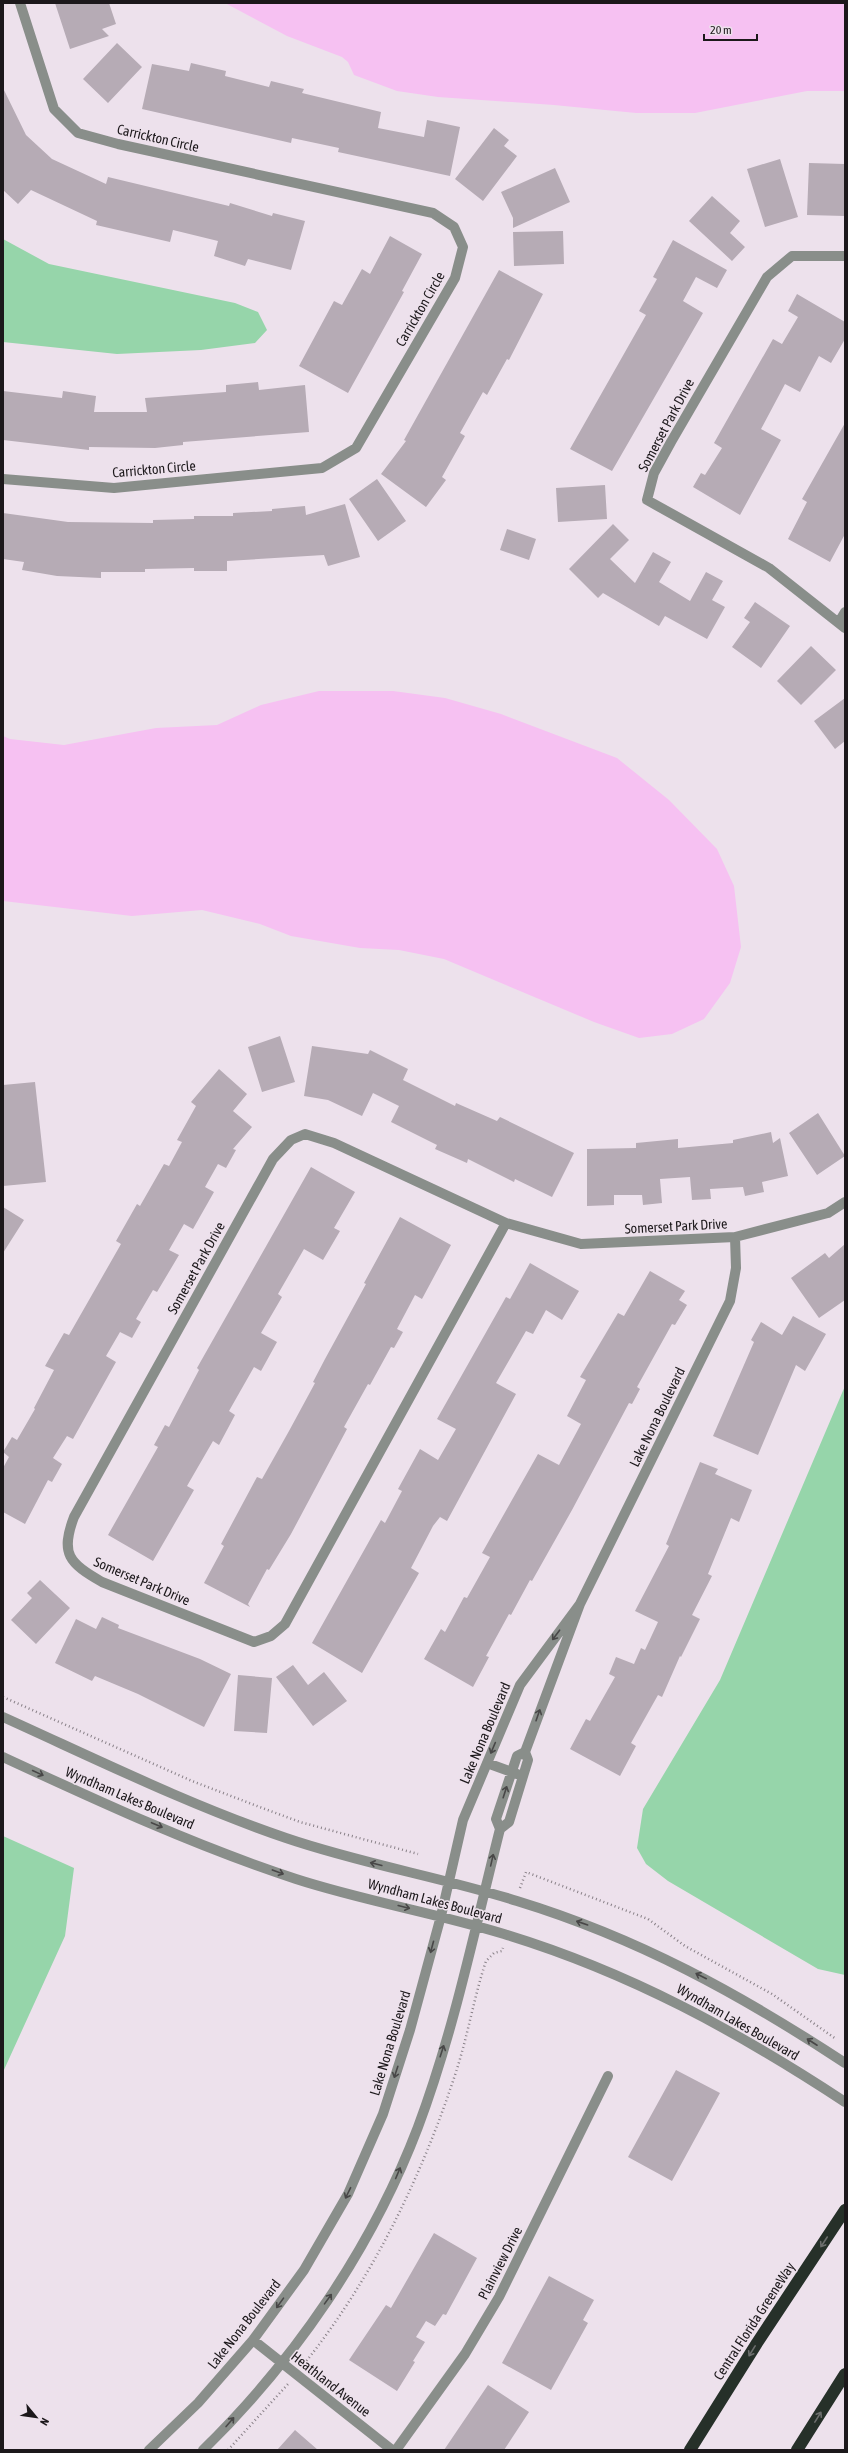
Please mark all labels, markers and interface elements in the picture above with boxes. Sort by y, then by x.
scale bar [704,16,757,42]
text: 20 m [710,23,732,37]
street label: Carrickton Circle [115,121,201,155]
street label: Carrickton Circle [392,269,448,349]
street label: Somerset Park Drive [635,376,697,474]
street label: Carrickton Circle [112,457,196,481]
street label: Somerset Park Drive [624,1215,728,1237]
street label: Somerset Park Drive [164,1219,228,1317]
street label: Lake Nona Boulevard [626,1365,688,1469]
street label: Somerset Park Drive [92,1554,192,1608]
one-way arrow [552,1630,561,1641]
street label: Lake Nona Boulevard [456,1680,514,1786]
one-way arrow [535,1709,542,1722]
one-way arrow [489,1742,497,1754]
street label: Wyndham Lakes Boulevard [63,1764,197,1832]
one-way arrow [32,1770,44,1777]
one-way arrow [502,1786,510,1798]
one-way arrow [151,1822,163,1830]
one-way arrow [489,1854,496,1867]
one-way arrow [370,1859,383,1867]
one-way arrow [272,1869,284,1877]
street label: Wyndham Lakes Boulevard [366,1875,504,1927]
one-way arrow [397,1903,410,1911]
one-way arrow [575,1919,588,1926]
one-way arrow [428,1940,436,1953]
one-way arrow [695,1972,707,1979]
street label: Wyndham Lakes Boulevard [674,1980,802,2064]
street label: Lake Nona Boulevard [366,1989,414,2097]
one-way arrow [807,2038,818,2046]
one-way arrow [439,2044,446,2057]
one-way arrow [392,2065,399,2078]
one-way arrow [395,2167,402,2179]
one-way arrow [344,2186,351,2198]
street label: Plainview Drive [475,2224,525,2302]
one-way arrow [819,2237,828,2248]
street label: Central Florida GreeneWay [710,2259,798,2383]
street label: Lake Nona Boulevard [204,2276,284,2372]
one-way arrow [324,2293,333,2304]
one-way arrow [275,2297,284,2308]
one-way arrow [748,2345,756,2356]
street label: Heathland Avenue [288,2348,374,2420]
north arrow [16,2397,56,2437]
one-way arrow [814,2411,822,2423]
text: N [38,2416,52,2428]
one-way arrow [226,2417,235,2428]

